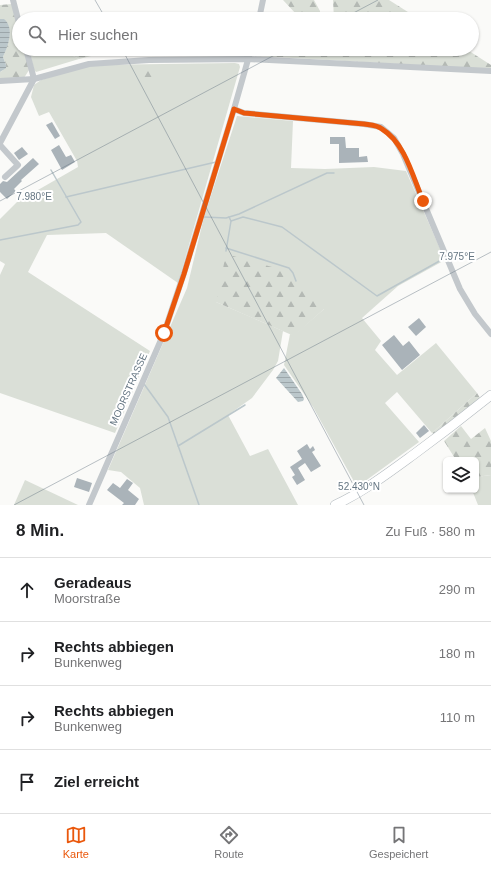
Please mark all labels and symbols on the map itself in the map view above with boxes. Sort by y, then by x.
text: 7.980°E [16,191,52,202]
route end [414,192,432,210]
text: 7.975°E [439,251,475,262]
route start [155,324,173,342]
street label: MOORSTRASSE [108,351,149,427]
text: 52.430°N [338,481,380,492]

